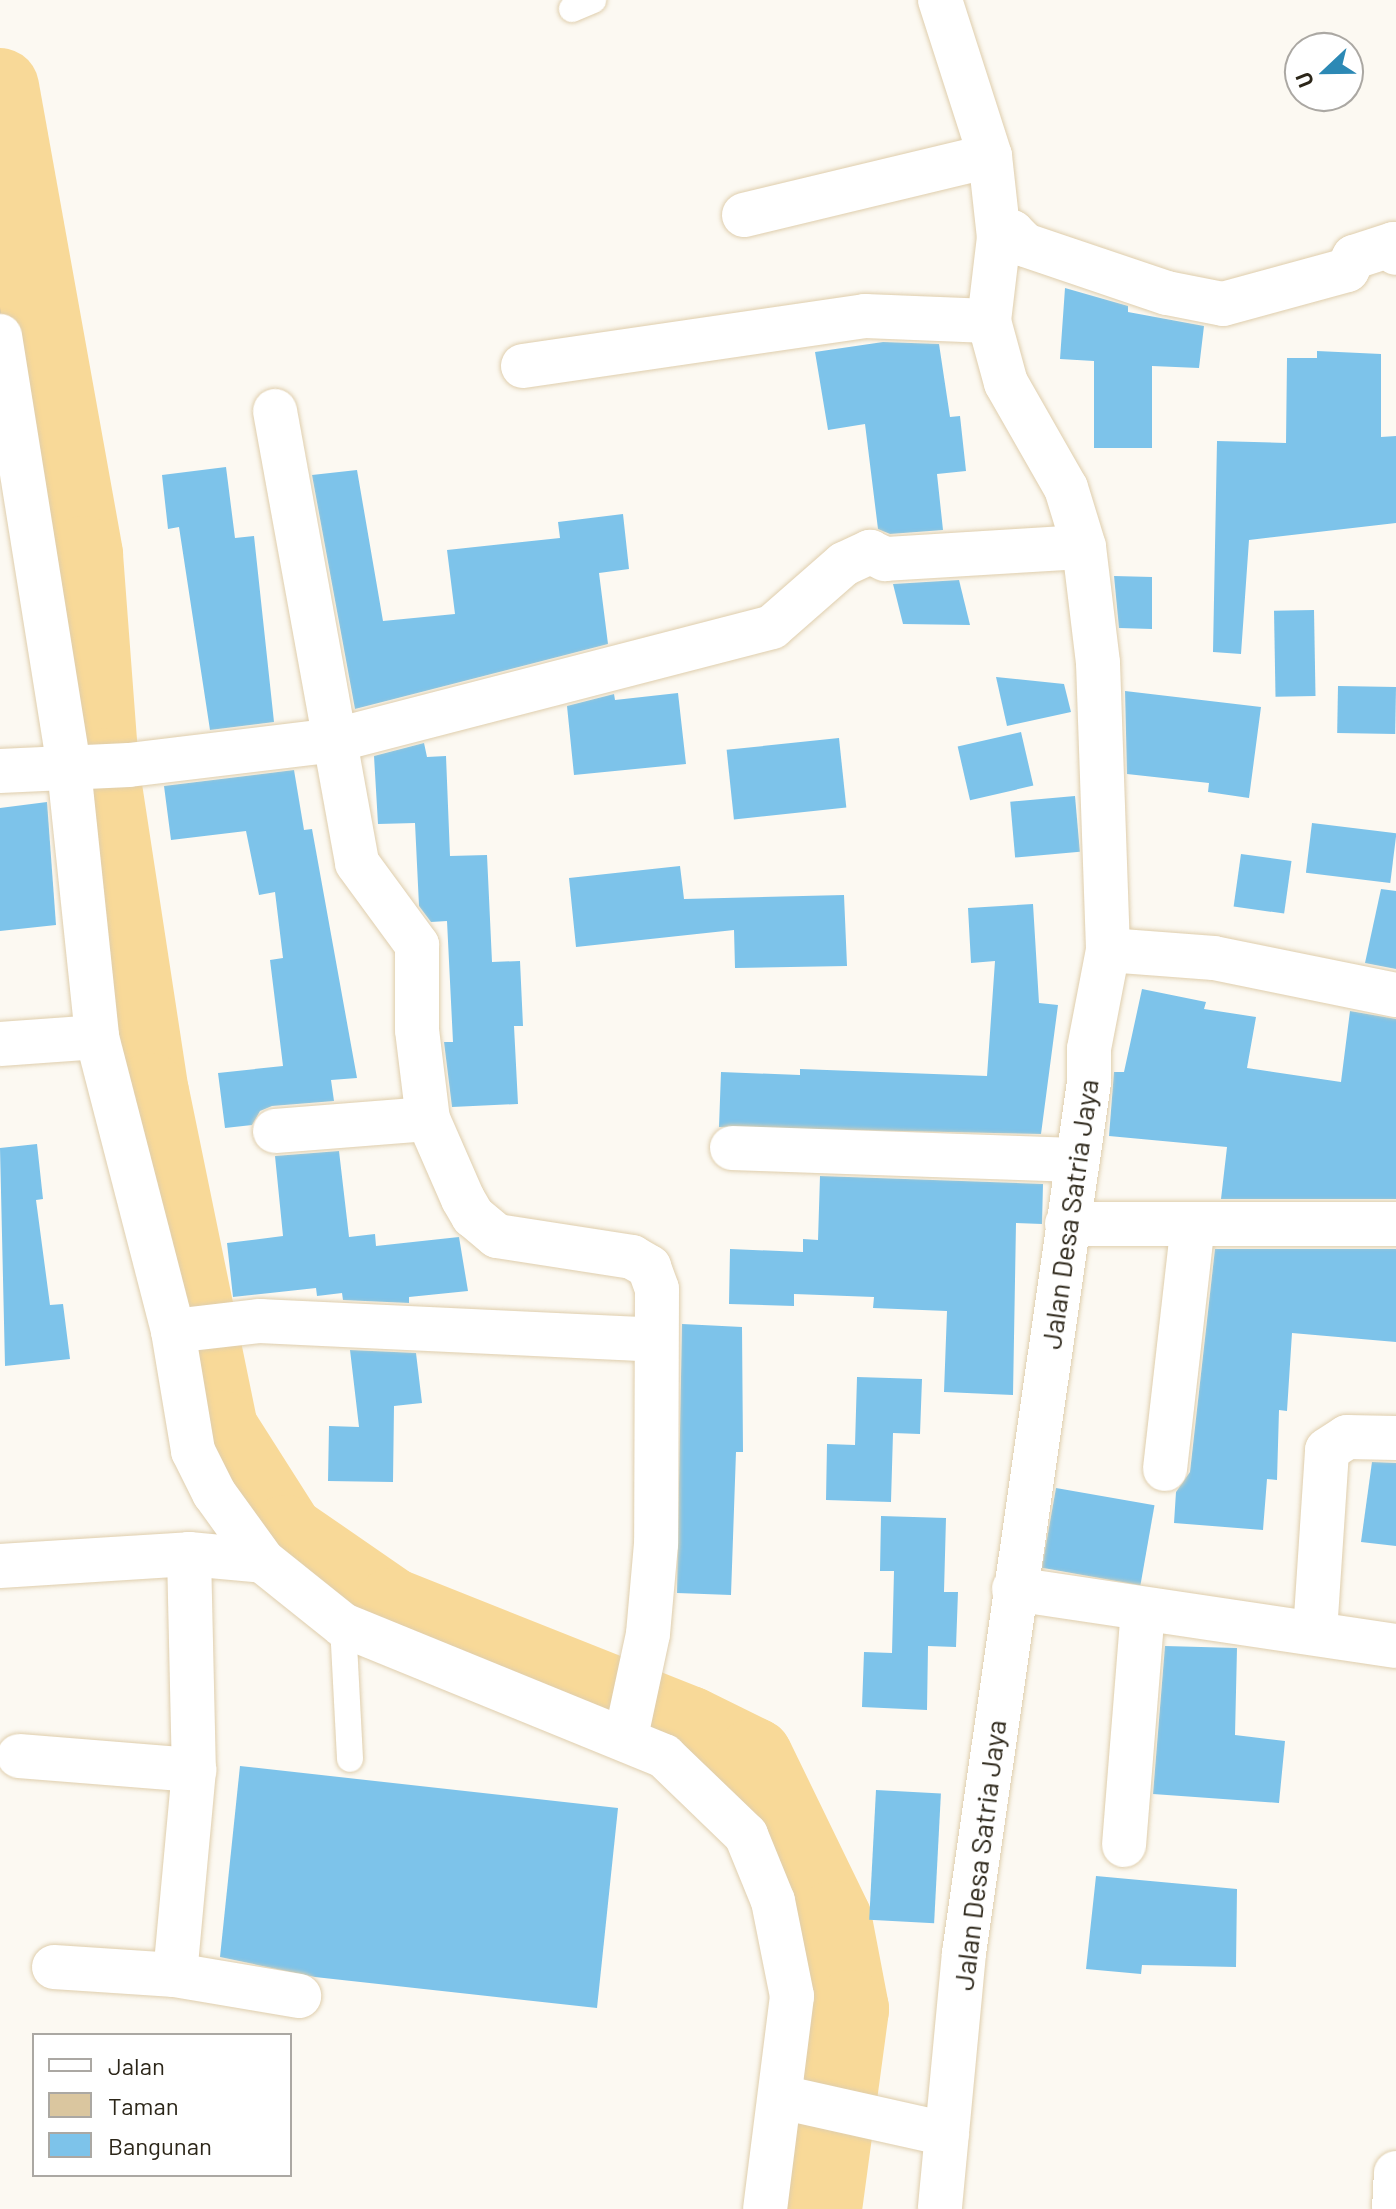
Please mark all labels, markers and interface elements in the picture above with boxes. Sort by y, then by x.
north arrow [1284,32,1364,112]
text: U [1289,69,1318,92]
street label: Jalan Desa Satria Jaya [1033,1077,1105,1351]
street label: Jalan Desa Satria Jaya [946,1718,1012,1992]
legend [32,2033,292,2177]
text: Jalan [108,2051,165,2080]
text: Taman [108,2091,179,2120]
text: Bangunan [108,2131,212,2160]

